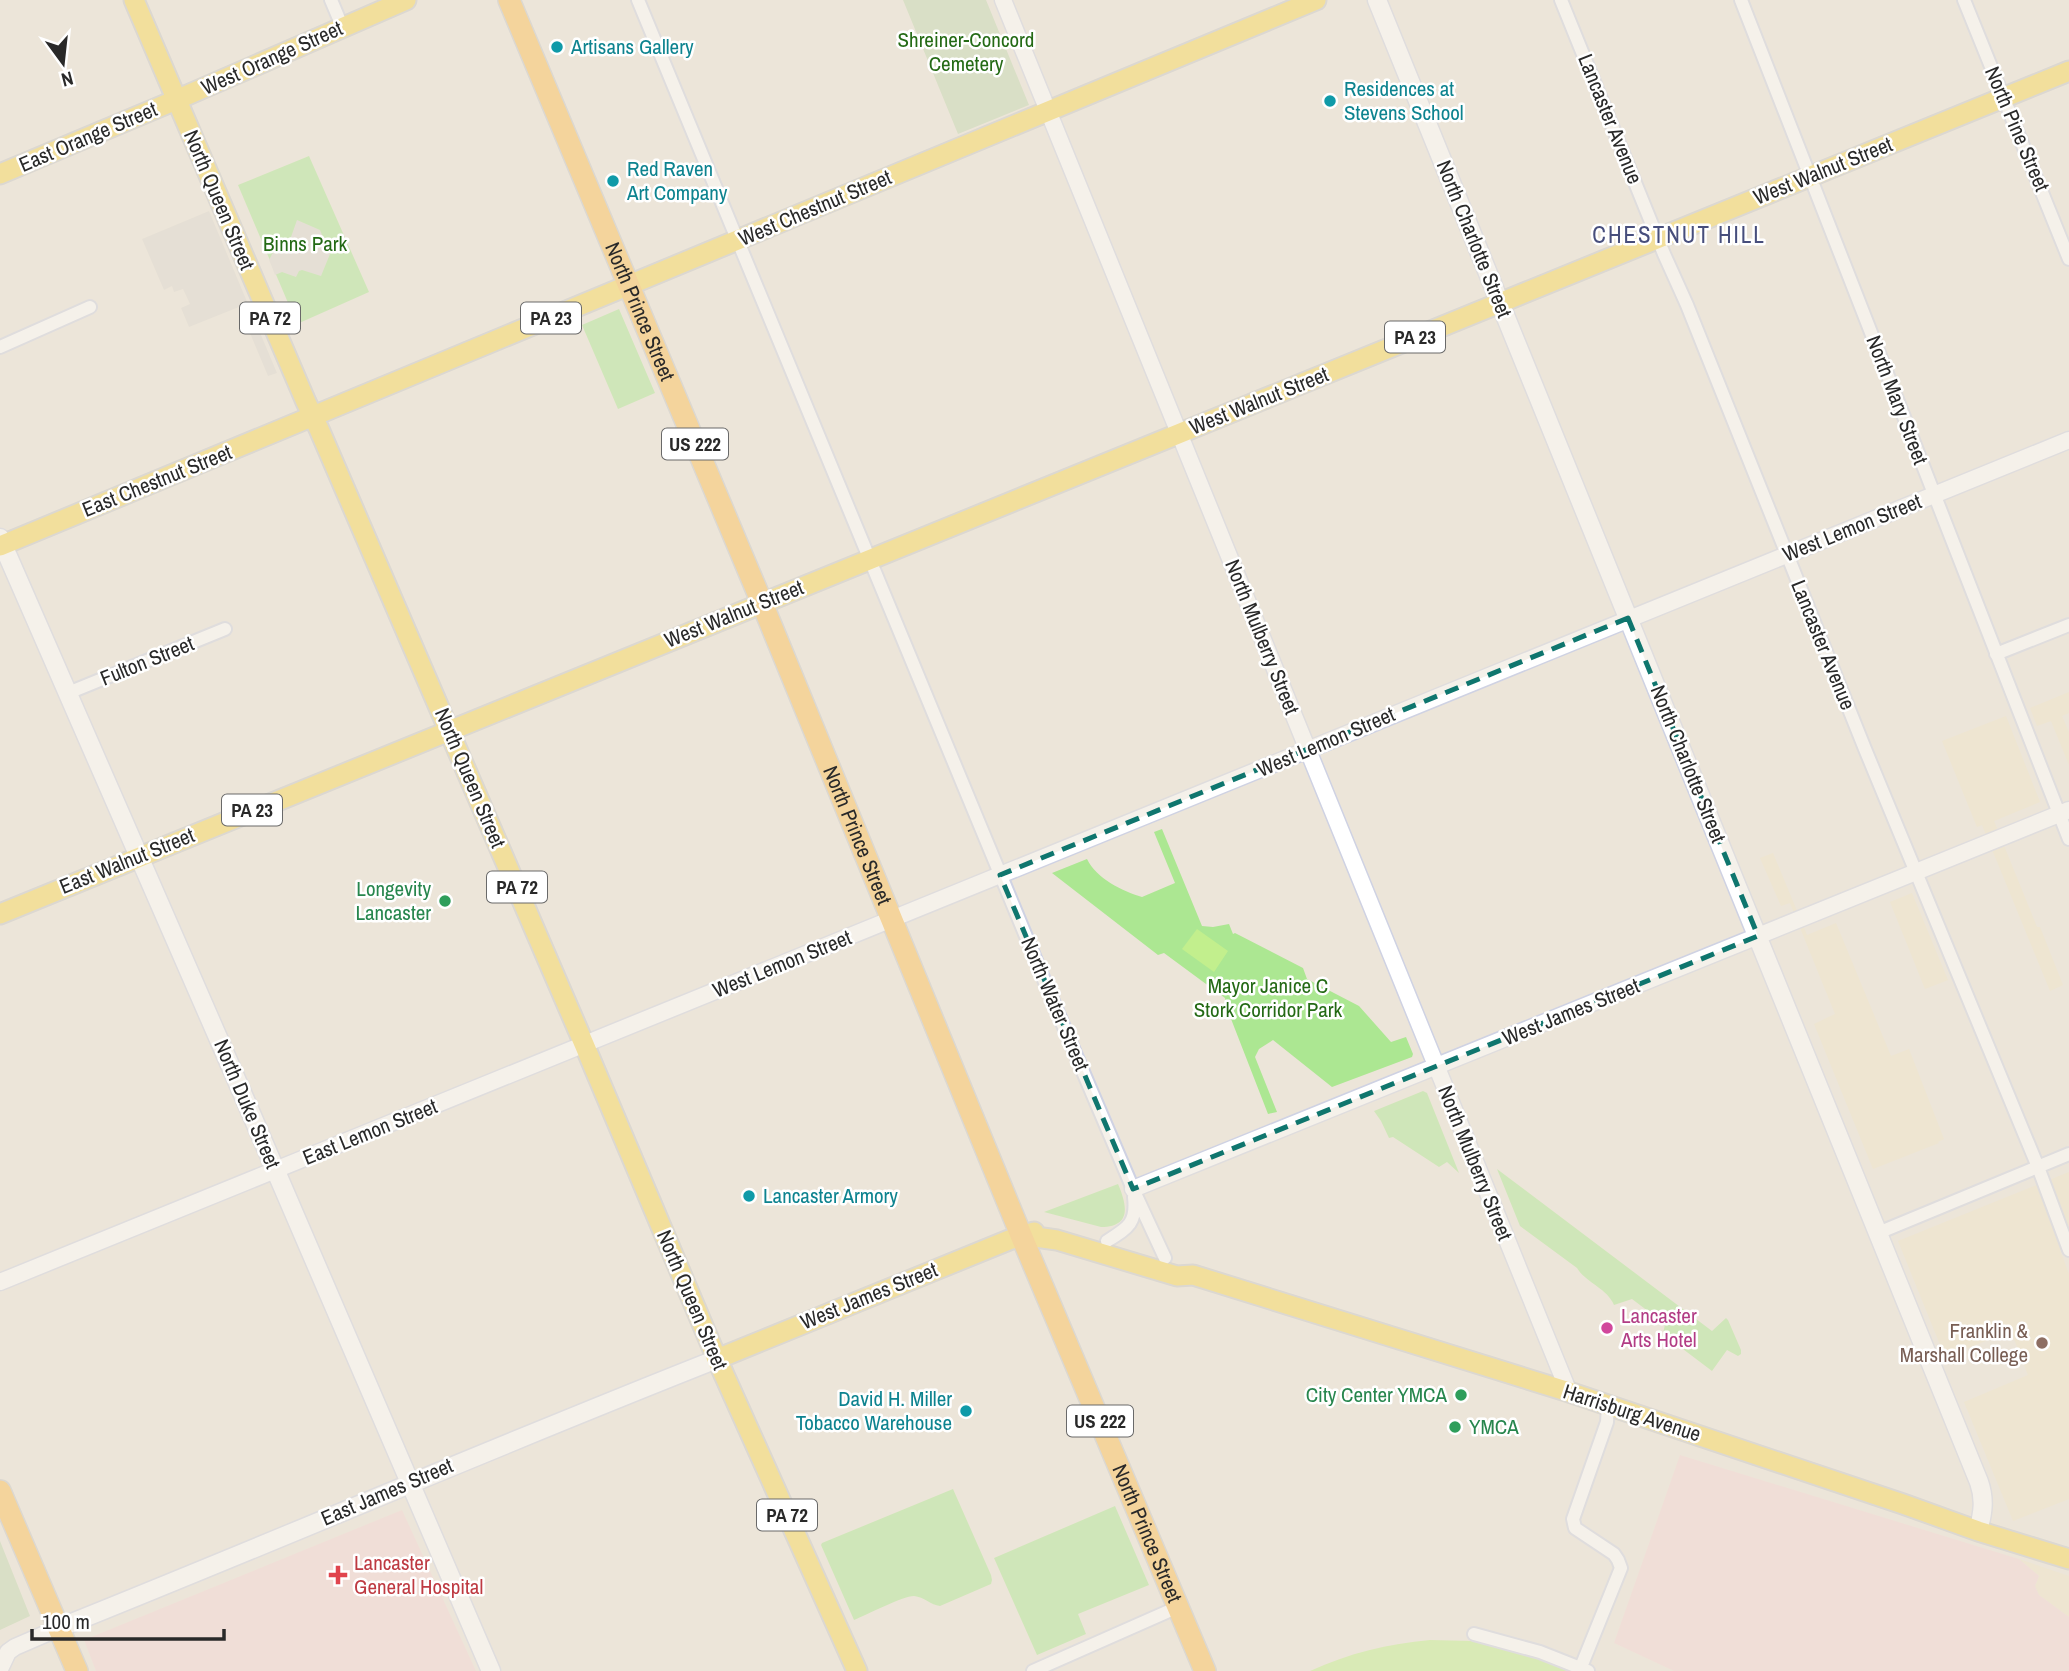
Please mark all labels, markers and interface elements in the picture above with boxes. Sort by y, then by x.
street label: West Orange Street [197,13,347,102]
park label: Shreiner-Concord Cemetery [898,25,1034,78]
north arrow [28,28,98,98]
place label: Artisans Gallery [570,32,694,61]
marker: Artisans Gallery [549,39,565,55]
street label: Lancaster Avenue [1571,50,1650,188]
street label: North Pine Street [1978,62,2057,196]
text: N [59,65,76,93]
place label: Residences at Stevens School [1344,74,1464,127]
marker: Residences at Stevens School [1322,93,1338,109]
street label: East Orange Street [14,94,162,179]
street label: North Queen Street [177,125,262,274]
street label: West Walnut Street [1749,129,1897,212]
place label: Red Raven Art Company [626,154,728,207]
street label: North Charlotte Street [1430,156,1519,322]
street label: West Chestnut Street [734,162,896,253]
marker: Red Raven Art Company [605,173,621,189]
district label: CHESTNUT HILL [1592,219,1766,250]
park label: Binns Park [263,229,348,258]
street label: North Prince Street [598,238,682,385]
road number: PA 72 [240,302,300,334]
road number: PA 23 [521,302,581,334]
road number: PA 23 [1385,322,1445,352]
street label: North Mary Street [1860,331,1935,469]
street label: West Walnut Street [1185,359,1333,442]
road number: US 222 [662,428,728,460]
street label: East Chestnut Street [78,437,236,524]
street label: West Lemon Street [1778,486,1926,569]
street label: North Mulberry Street [1218,555,1307,719]
street label: West Walnut Street [660,572,808,655]
street label: Lancaster Avenue [1784,576,1863,714]
street label: Fulton Street [96,629,198,692]
street label: North Charlotte Street [1644,681,1733,847]
street label: West Lemon Street [1252,699,1399,784]
street label: North Queen Street [428,703,513,852]
street label: North Prince Street [816,761,899,909]
road number: PA 23 [222,794,282,825]
street label: East Walnut Street [55,820,199,901]
road number: PA 72 [487,872,547,902]
place label: Longevity Lancaster [355,874,431,927]
marker: Longevity Lancaster [437,893,453,909]
street label: West Lemon Street [708,922,856,1005]
street label: North Water Street [1014,932,1097,1075]
park label: Mayor Janice C Stork Corridor Park [1194,971,1343,1024]
street label: West James Street [1498,971,1644,1052]
street label: North Duke Street [207,1035,288,1173]
street label: North Mulberry Street [1431,1081,1520,1245]
street label: East Lemon Street [298,1091,442,1172]
place label: Lancaster Armory [763,1181,898,1210]
marker: Lancaster Armory [741,1188,757,1204]
street label: North Queen Street [650,1225,735,1374]
street label: West James Street [796,1255,942,1336]
place label: Lancaster Arts Hotel [1620,1301,1697,1354]
place label: Franklin & Marshall College [1900,1316,2029,1369]
marker: Lancaster Arts Hotel [1599,1320,1615,1336]
marker: Franklin & Marshall College [2034,1335,2050,1351]
street label: Harrisburg Avenue [1560,1377,1705,1448]
place label: City Center YMCA [1306,1380,1447,1409]
place label: David H. Miller Tobacco Warehouse [796,1384,952,1437]
marker: City Center YMCA [1453,1387,1469,1403]
marker: David H. Miller Tobacco Warehouse [958,1403,974,1419]
road number: US 222 [1067,1406,1133,1436]
place label: YMCA [1469,1412,1519,1441]
marker: YMCA [1447,1419,1463,1435]
street label: East James Street [316,1451,457,1532]
street label: North Prince Street [1105,1460,1190,1607]
road number: PA 72 [757,1499,817,1530]
place label: Lancaster General Hospital [354,1548,483,1601]
marker: Lancaster General Hospital [328,1565,348,1585]
scale bar [32,1598,224,1642]
text: 100 m [42,1607,90,1636]

